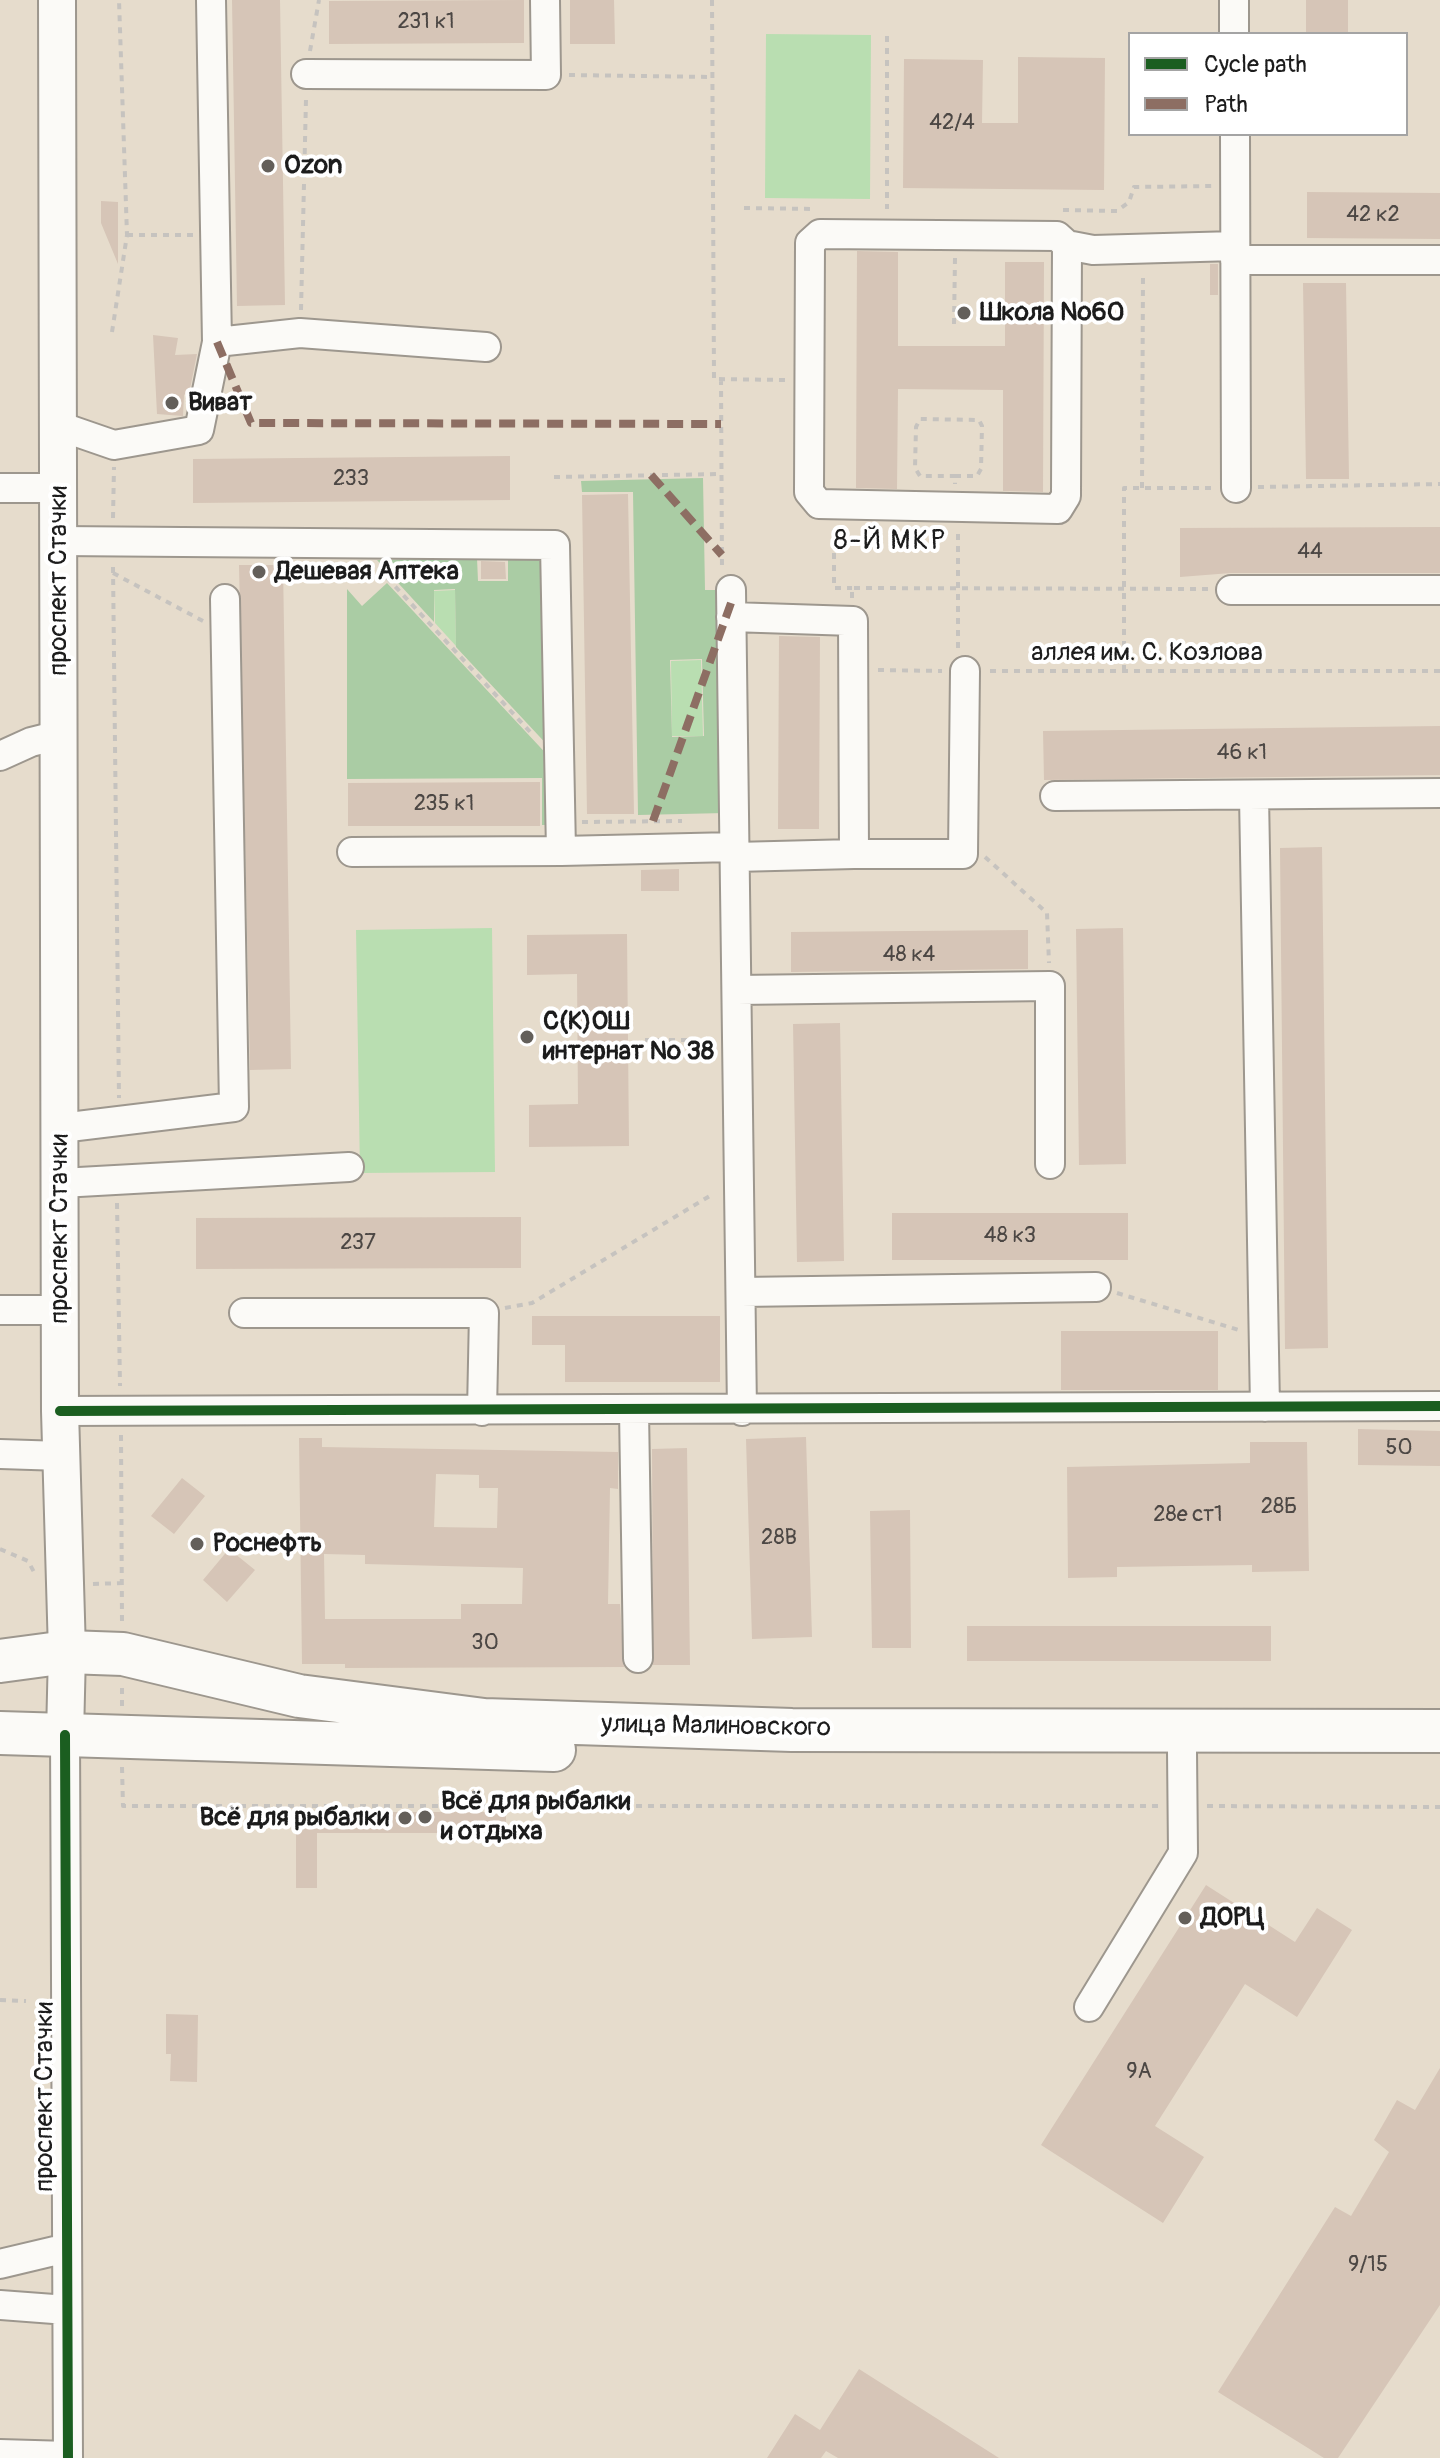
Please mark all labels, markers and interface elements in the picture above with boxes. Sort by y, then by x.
house number: 231 к1 [397,9,455,35]
legend [1128,32,1408,136]
text: Cycle path [1204,50,1307,79]
text: Path [1204,90,1248,119]
house number: 42/4 [929,110,975,136]
place label: Ozon [284,150,342,182]
marker: Ozon [259,157,277,175]
house number: 42 к2 [1346,202,1400,228]
place label: Школа №60 [980,297,1124,329]
marker: Школа №60 [955,304,973,322]
place label: Виват [188,387,252,419]
marker: Виват [163,394,181,412]
house number: 233 [333,466,369,492]
street label: проспект Стачки [43,486,75,676]
district label: 8-Й МКР [833,525,947,559]
house number: 44 [1297,539,1323,565]
place label: Дешевая Аптека [275,556,459,588]
marker: Дешевая Аптека [250,563,268,581]
street label: аллея им. С. Козлова [1031,637,1263,669]
house number: 46 к1 [1217,740,1267,766]
house number: 235 к1 [414,791,474,817]
house number: 48 к4 [883,942,935,968]
place label: С(К)ОШ интернат № 38 [543,1006,714,1068]
marker: С(К)ОШ интернат № 38 [518,1028,536,1046]
street label: проспект Стачки [44,1134,76,1324]
house number: 48 к3 [984,1223,1036,1249]
house number: 237 [340,1230,376,1256]
house number: 50 [1386,1435,1412,1461]
house number: 28Б [1261,1494,1297,1520]
house number: 28е ст1 [1153,1502,1223,1528]
house number: 28В [761,1525,797,1551]
place label: Роснефть [213,1528,322,1560]
marker: Роснефть [188,1535,206,1553]
house number: 30 [471,1630,499,1656]
street label: улица Малиновского [601,1709,831,1745]
place label: Всё для рыбалки и отдыха [441,1786,630,1848]
place label: Всё для рыбалки [200,1802,389,1834]
marker: Всё для рыбалки и отдыха [416,1808,434,1826]
marker: Всё для рыбалки [396,1809,414,1827]
place label: ДОРЦ [1201,1902,1264,1934]
marker: ДОРЦ [1176,1909,1194,1927]
street label: проспект Стачки [29,2002,61,2192]
house number: 9А [1126,2059,1152,2085]
house number: 9/15 [1348,2252,1388,2278]

